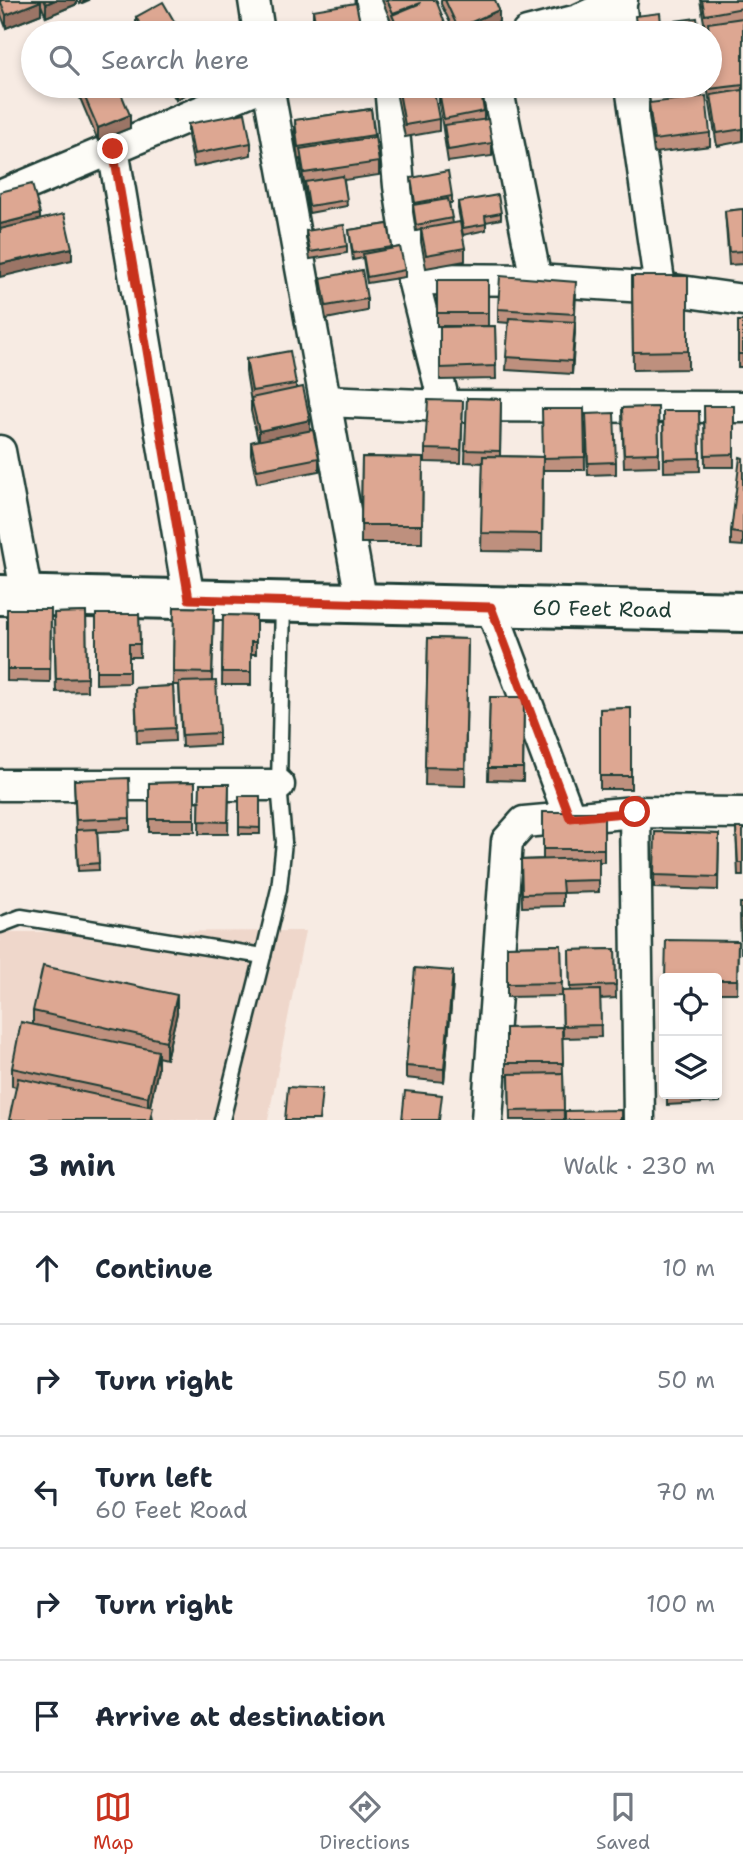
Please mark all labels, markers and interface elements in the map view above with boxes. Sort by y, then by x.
search box [21,21,722,98]
icon: search [45,41,83,79]
text: Search here [101,42,250,77]
route end [97,133,128,164]
street label: 60 Feet Road [532,594,672,624]
route start [619,796,650,827]
map controls [659,973,722,1099]
button: locate [659,973,722,1036]
button: layers [659,1036,722,1099]
text: 3 min [28,1145,115,1186]
text: Walk · 230 m [563,1151,715,1181]
icon: ahead [28,1249,66,1287]
text: Continue [95,1251,213,1286]
text: 10 m [662,1253,715,1283]
icon: right [28,1361,66,1399]
text: Turn right [95,1363,233,1398]
text: 50 m [657,1365,715,1395]
text: Turn left [95,1460,212,1495]
icon: left [28,1473,66,1511]
text: 70 m [656,1477,715,1507]
text: 60 Feet Road [95,1495,248,1525]
icon: right [28,1585,66,1623]
text: Turn right [95,1587,233,1622]
text: 100 m [646,1589,715,1619]
icon: arrive [28,1697,66,1735]
text: Arrive at destination [95,1699,385,1734]
tab: Map [93,1788,134,1855]
tab: Directions [320,1788,410,1855]
tab: Saved [596,1788,650,1855]

